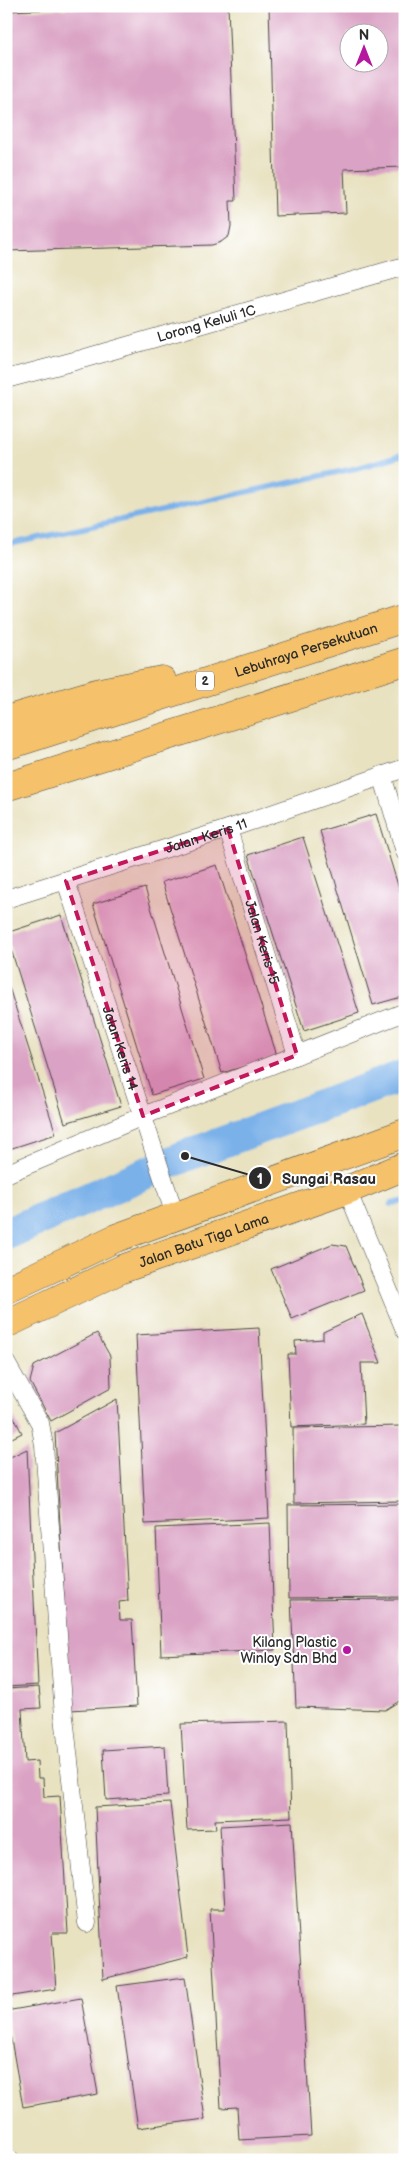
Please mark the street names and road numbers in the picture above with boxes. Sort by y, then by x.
street label: Lorong Keluli 1C [155,301,258,346]
street label: Lebuhraya Persekutuan [233,619,380,681]
road number: 2 [196,671,214,690]
street label: Jalan Keris 11 [163,815,249,857]
street label: Jalan Keris 15 [241,898,283,986]
street label: Jalan Keris 14 [98,1004,142,1093]
street label: Jalan Batu Tiga Lama [137,1210,271,1271]

